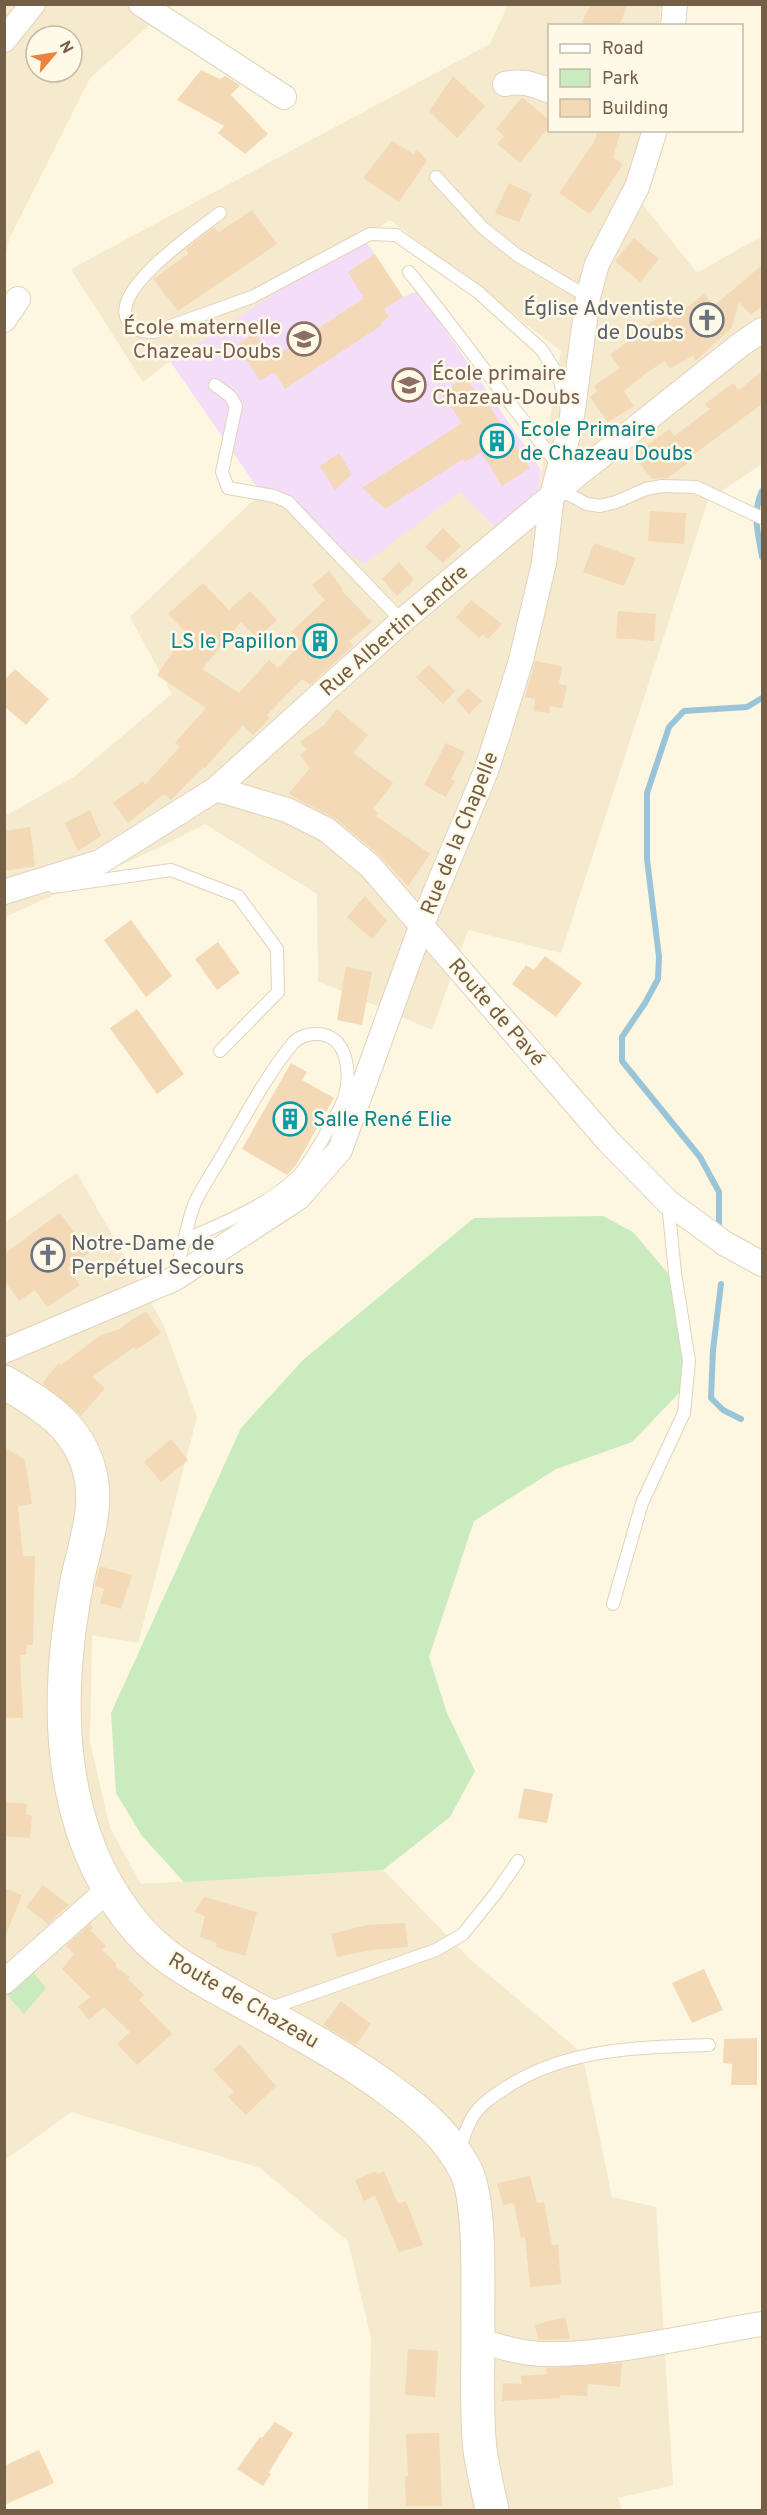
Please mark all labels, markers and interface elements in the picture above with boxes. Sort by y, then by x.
north arrow [24,24,84,84]
legend [548,24,743,132]
text: N [54,38,77,58]
text: Road [602,38,644,61]
text: Park [602,68,639,91]
text: Building [602,98,668,121]
place label: Église Adventiste de Doubs [523,295,684,347]
church icon: Église Adventiste de Doubs [689,302,725,338]
place label: École maternelle Chazeau-Doubs [123,314,281,366]
school or university icon: École maternelle Chazeau-Doubs [286,321,322,357]
place label: École primaire Chazeau-Doubs [432,360,580,412]
school or university icon: École primaire Chazeau-Doubs [391,367,427,403]
place label: Ecole Primaire de Chazeau Doubs [520,417,693,468]
building icon: Ecole Primaire de Chazeau Doubs [479,423,515,459]
street label: Rue Albertin Landre [315,559,475,703]
building icon: LS le Papillon [302,623,338,659]
place label: LS le Papillon [170,629,297,656]
street label: Rue de la Chapelle [415,748,505,919]
street label: Route de Pavé [441,953,550,1073]
building icon: Salle René Elie [272,1101,308,1137]
place label: Salle René Elie [313,1107,452,1134]
place label: Notre-Dame de Perpétuel Secours [71,1231,244,1282]
church icon: Notre-Dame de Perpétuel Secours [30,1237,66,1273]
street label: Route de Chazeau [163,1947,324,2055]

